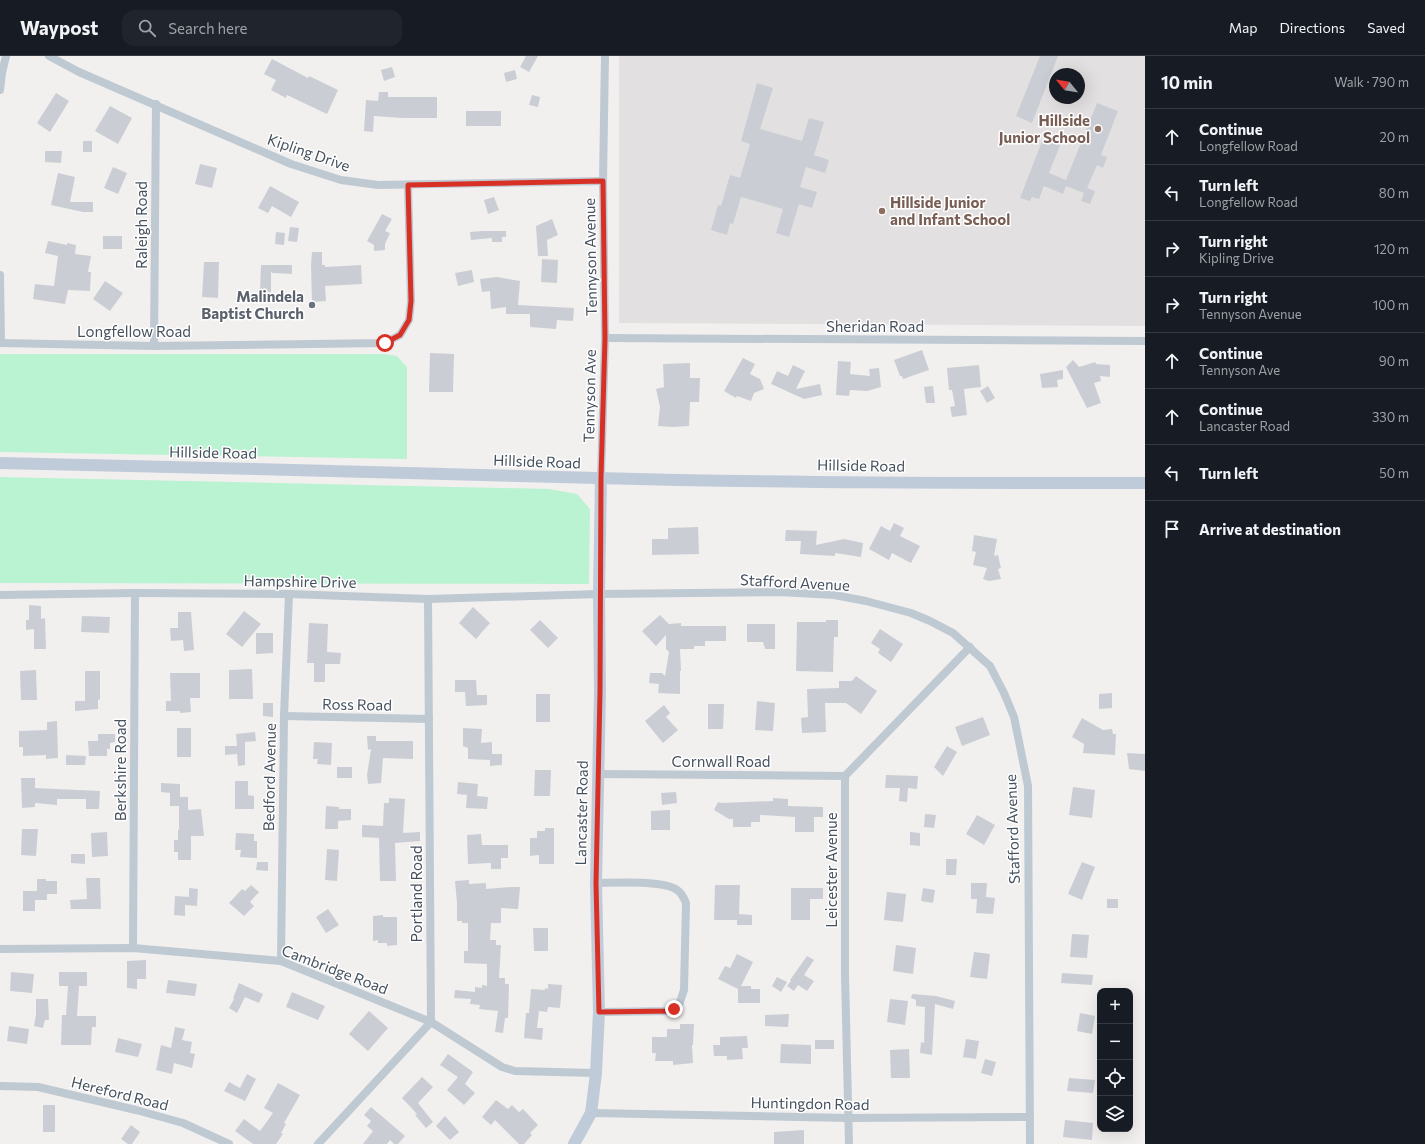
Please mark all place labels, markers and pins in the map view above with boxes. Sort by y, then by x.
place label: Hillside Junior School [999,111,1090,146]
marker: Hillside Junior School [1093,124,1103,134]
place label: Hillside Junior and Infant School [890,193,1010,228]
marker: Hillside Junior and Infant School [877,206,887,216]
place label: Malindela Baptist Church [201,287,304,322]
marker: Malindela Baptist Church [307,300,317,310]

